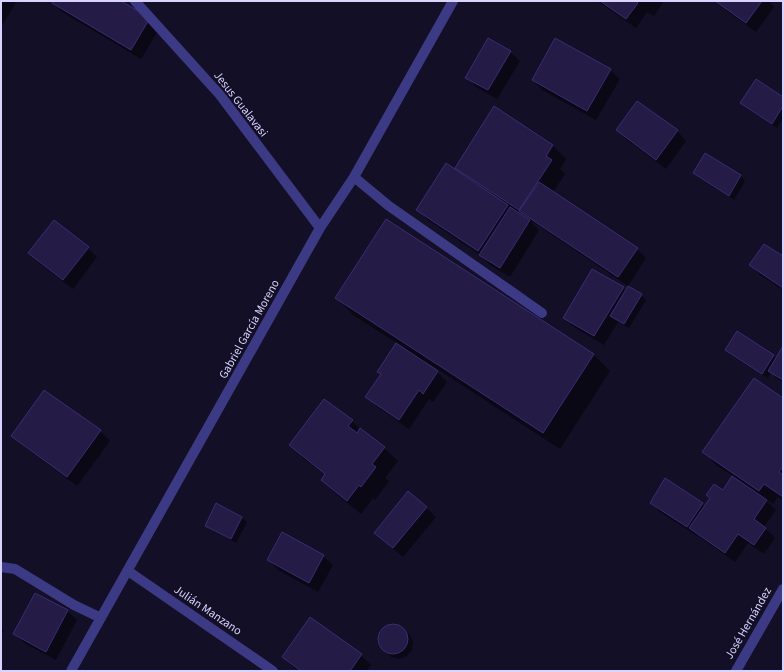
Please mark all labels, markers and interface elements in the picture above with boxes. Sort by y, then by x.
street label: Jesus Gualavasi [210,68,272,141]
street label: Gabriel García Moreno [215,276,284,382]
street label: Julián Manzano [170,581,245,639]
street label: José Hernández [721,584,776,662]

